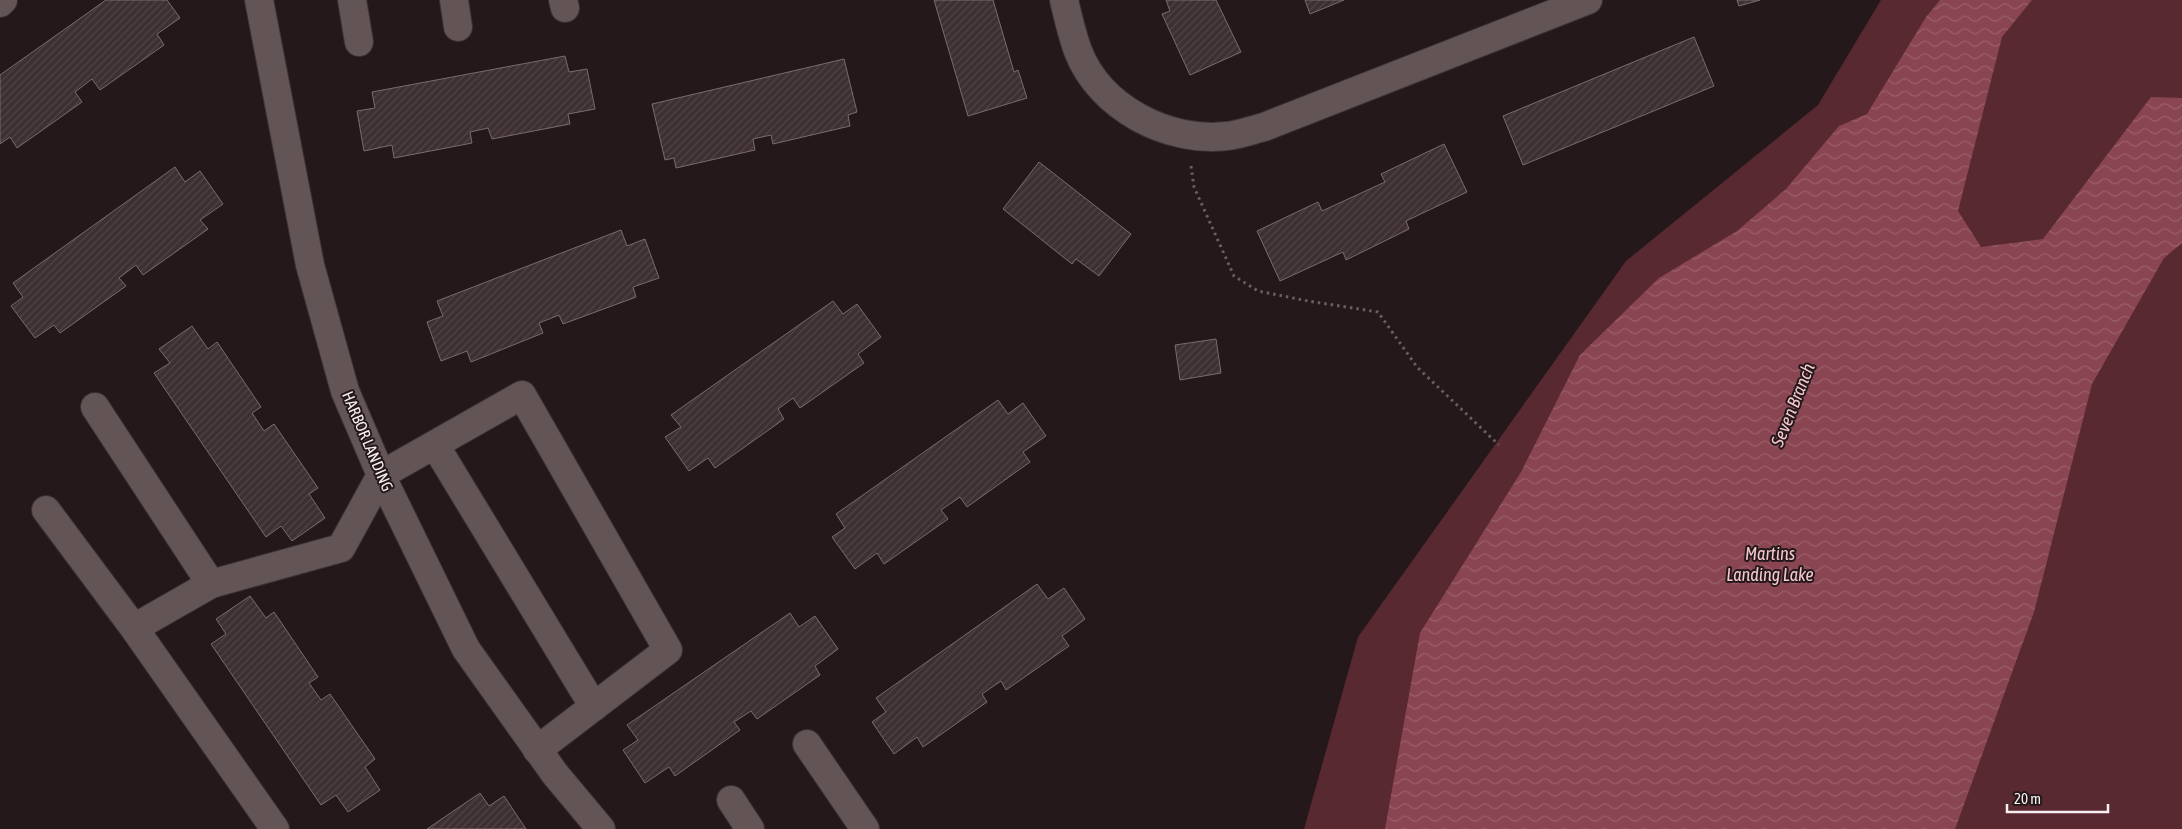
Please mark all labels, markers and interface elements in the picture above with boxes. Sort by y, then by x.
water label: Seven Branch [1766,360,1819,450]
street label: HARBOR LANDING [339,388,397,494]
water label: Martins Landing Lake [1726,543,1814,585]
scale bar [2007,782,2108,814]
text: 20 m [2014,790,2041,807]

